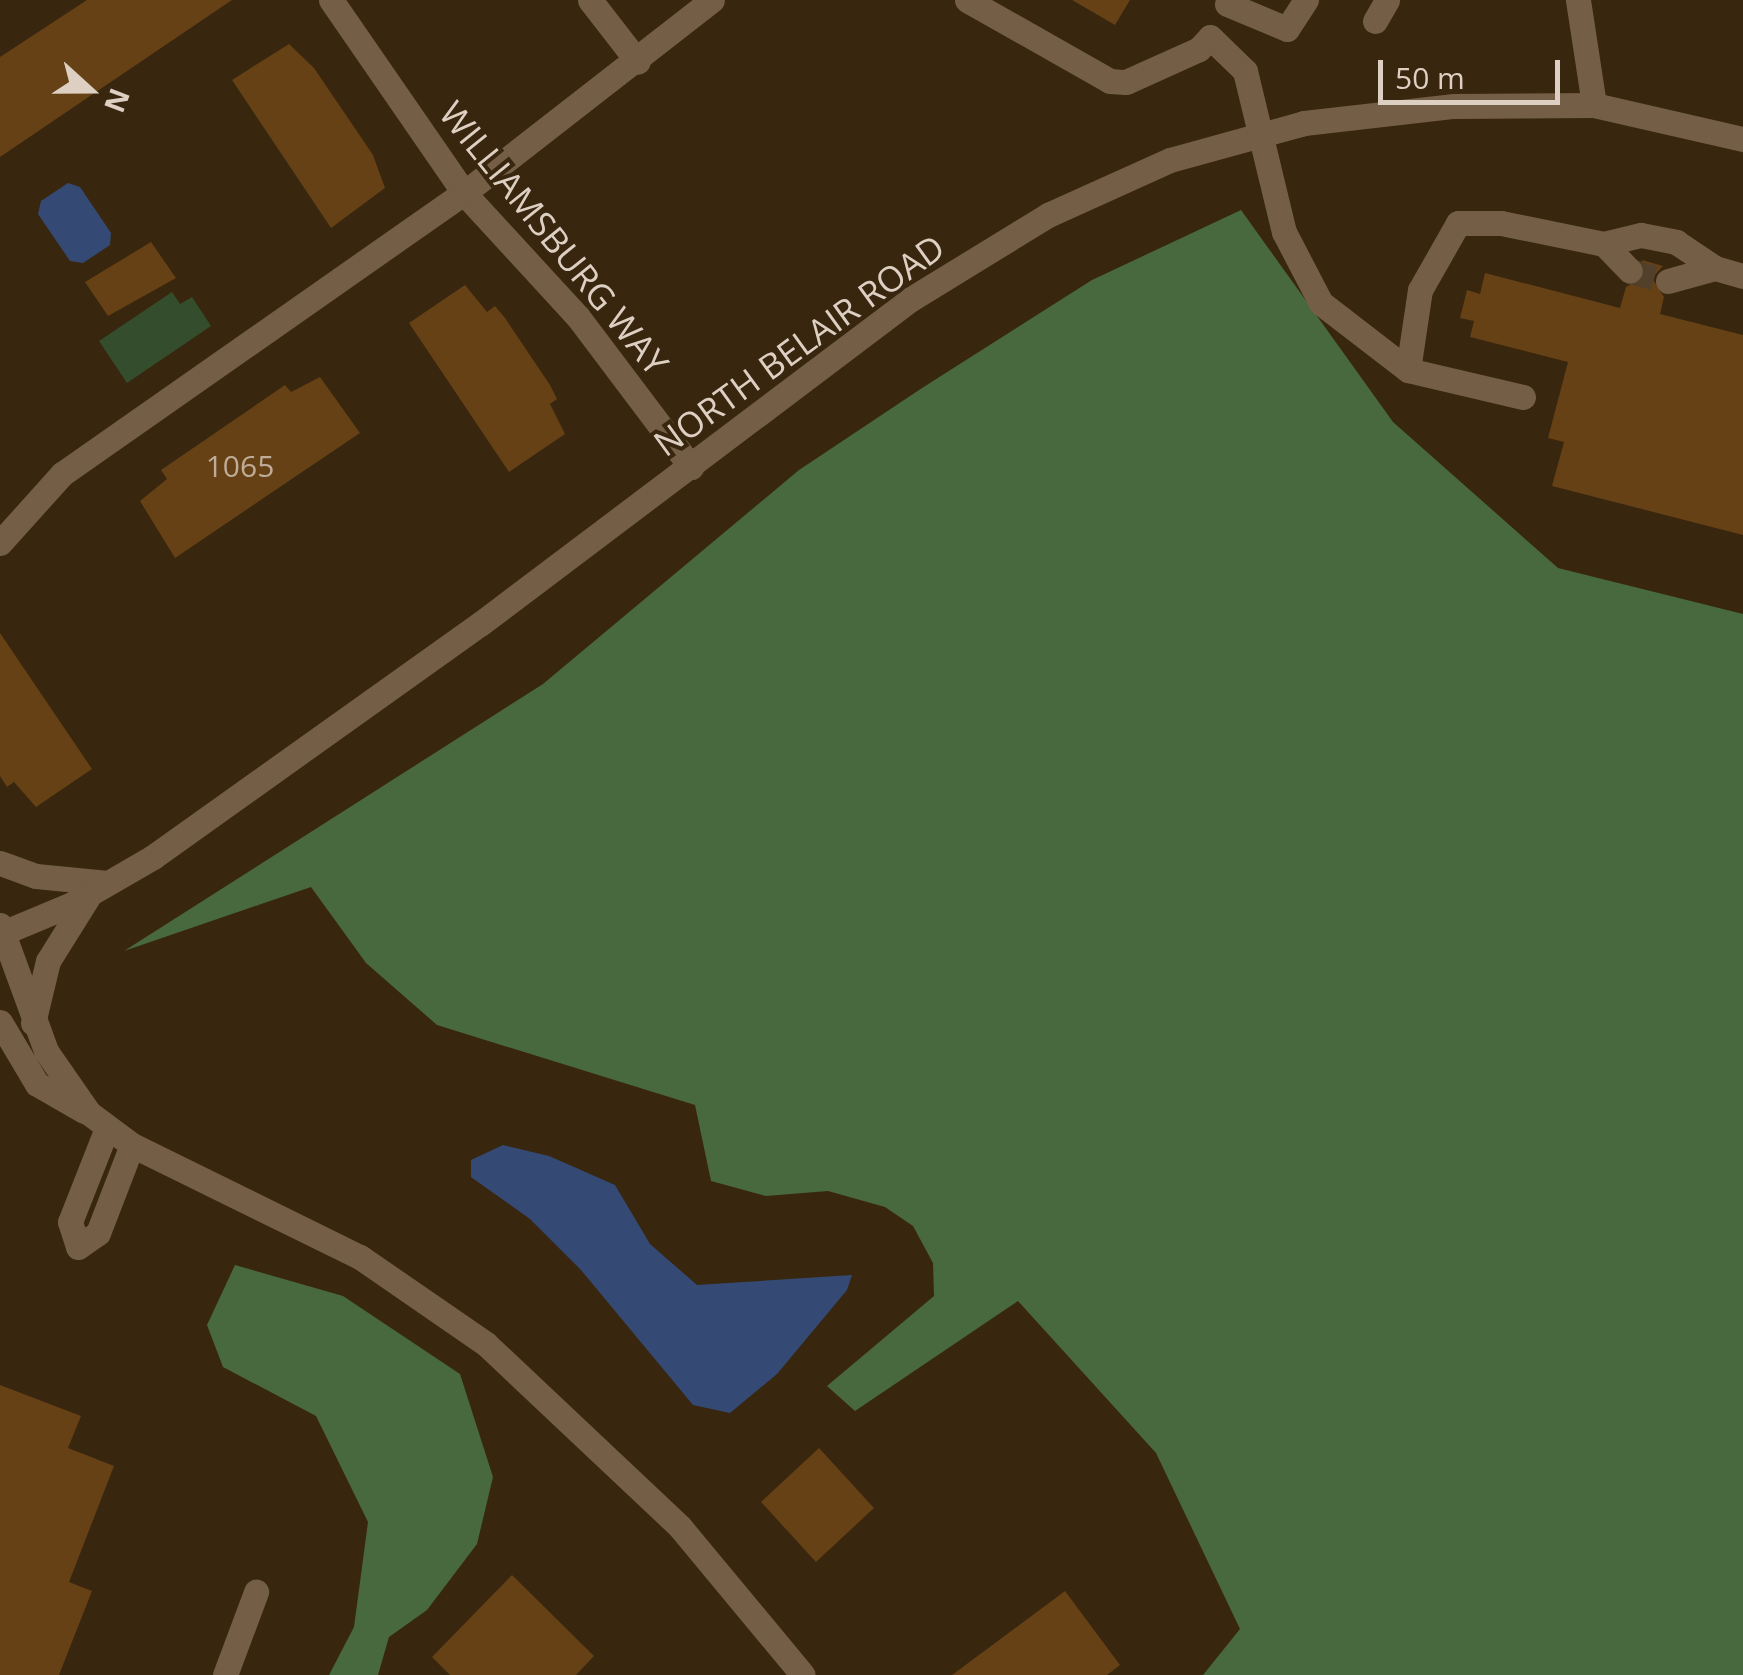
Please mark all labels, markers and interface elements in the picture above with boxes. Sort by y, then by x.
north arrow [40,40,140,140]
scale bar [1383,40,1566,102]
text: 50 m [1395,57,1465,98]
text: N [96,83,140,118]
street label: WILLIAMSBURG WAY [431,93,677,383]
street label: NORTH BELAIR ROAD [646,226,952,464]
house number: 1065 [206,448,274,484]

